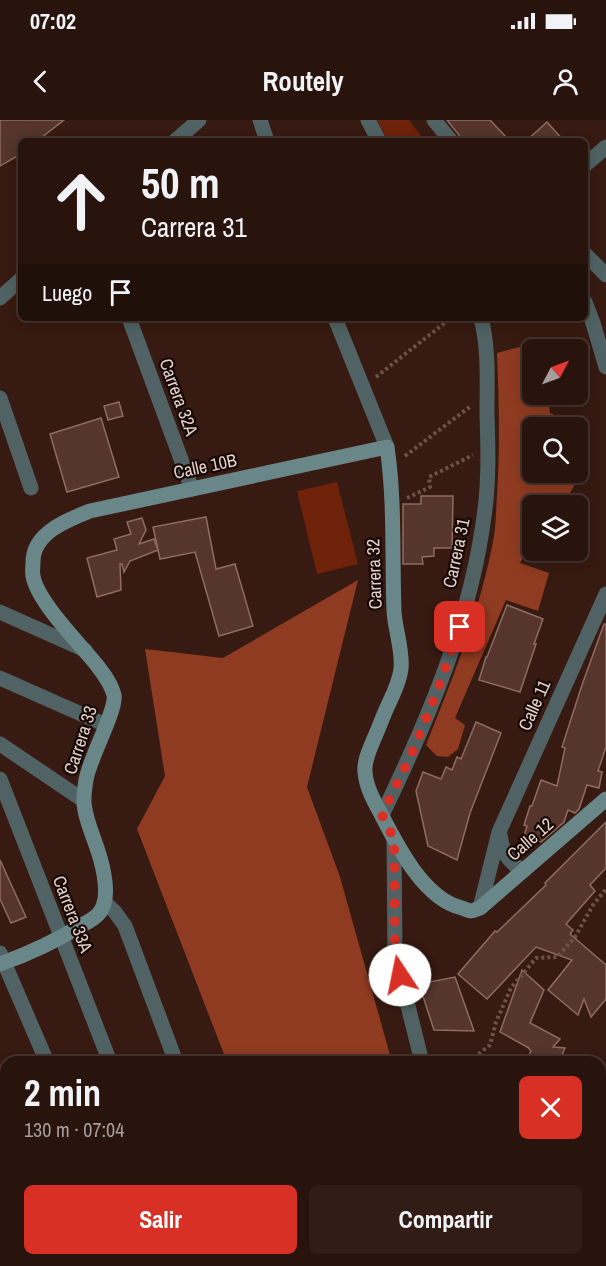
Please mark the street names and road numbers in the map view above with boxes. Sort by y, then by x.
street label: Carrera 32A [154,355,205,439]
street label: Calle 10B [171,447,239,485]
street label: Carrera 31 [436,515,476,590]
street label: Carrera 32 [360,538,388,610]
street label: Calle 11 [512,675,557,734]
street label: Carrera 33 [57,703,103,777]
street label: Calle 12 [501,812,559,866]
street label: Carrera 33A [47,872,99,956]

